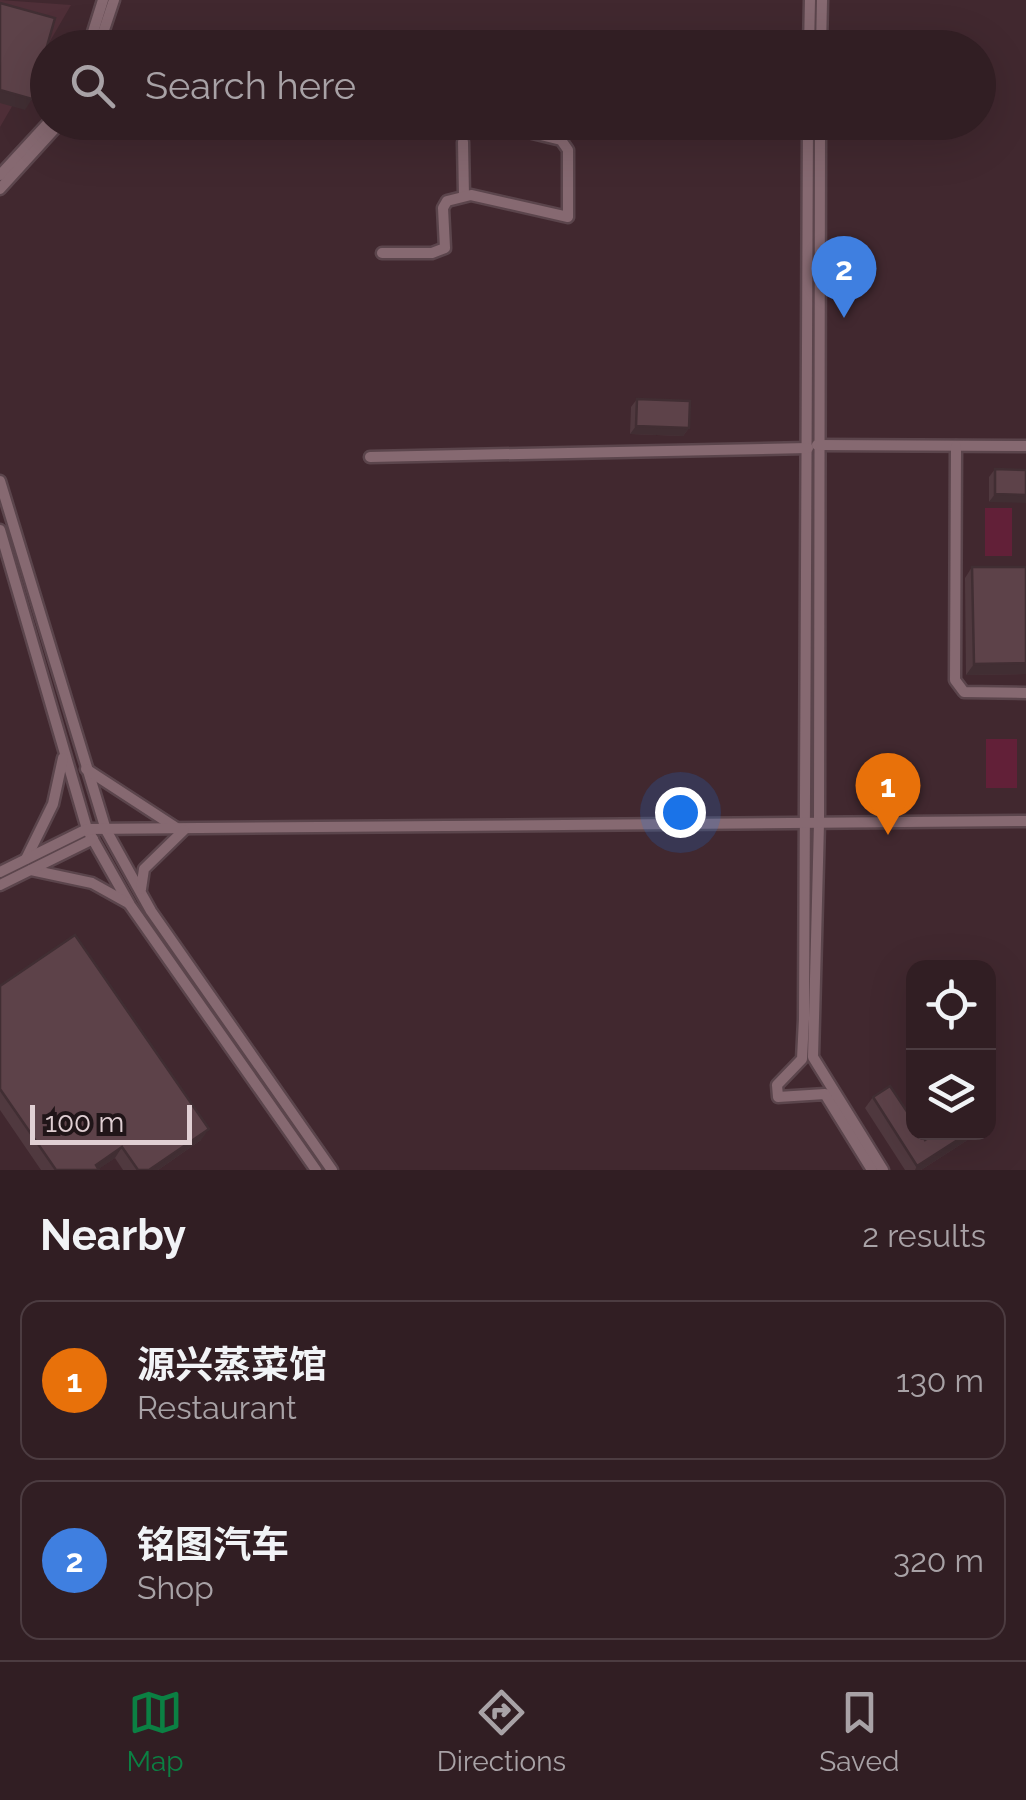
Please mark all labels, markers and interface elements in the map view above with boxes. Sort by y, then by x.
search box [30,30,996,140]
icon: search [65,58,120,113]
text: Search here [145,63,356,108]
pin: 2 [812,236,876,318]
pin: 1 [856,752,920,835]
your location [655,787,706,838]
map controls [906,960,996,1140]
button: locate [906,960,996,1050]
button: layers [906,1050,996,1140]
scale bar [30,1100,192,1144]
text: 100 m [45,1106,124,1139]
text: Nearby [40,1211,186,1260]
text: 2 results [862,1217,986,1254]
text: 源兴蒸菜馆 [137,1342,327,1387]
text: 1 [67,1362,82,1399]
text: 130 m [896,1362,984,1399]
text: Restaurant [137,1389,297,1426]
text: 铭图汽车 [137,1522,289,1567]
text: 2 [65,1542,84,1579]
text: 320 m [893,1542,984,1579]
text: Shop [137,1569,214,1606]
tab: Map [127,1685,184,1778]
tab: Directions [437,1685,566,1778]
tab: Saved [819,1685,899,1778]

